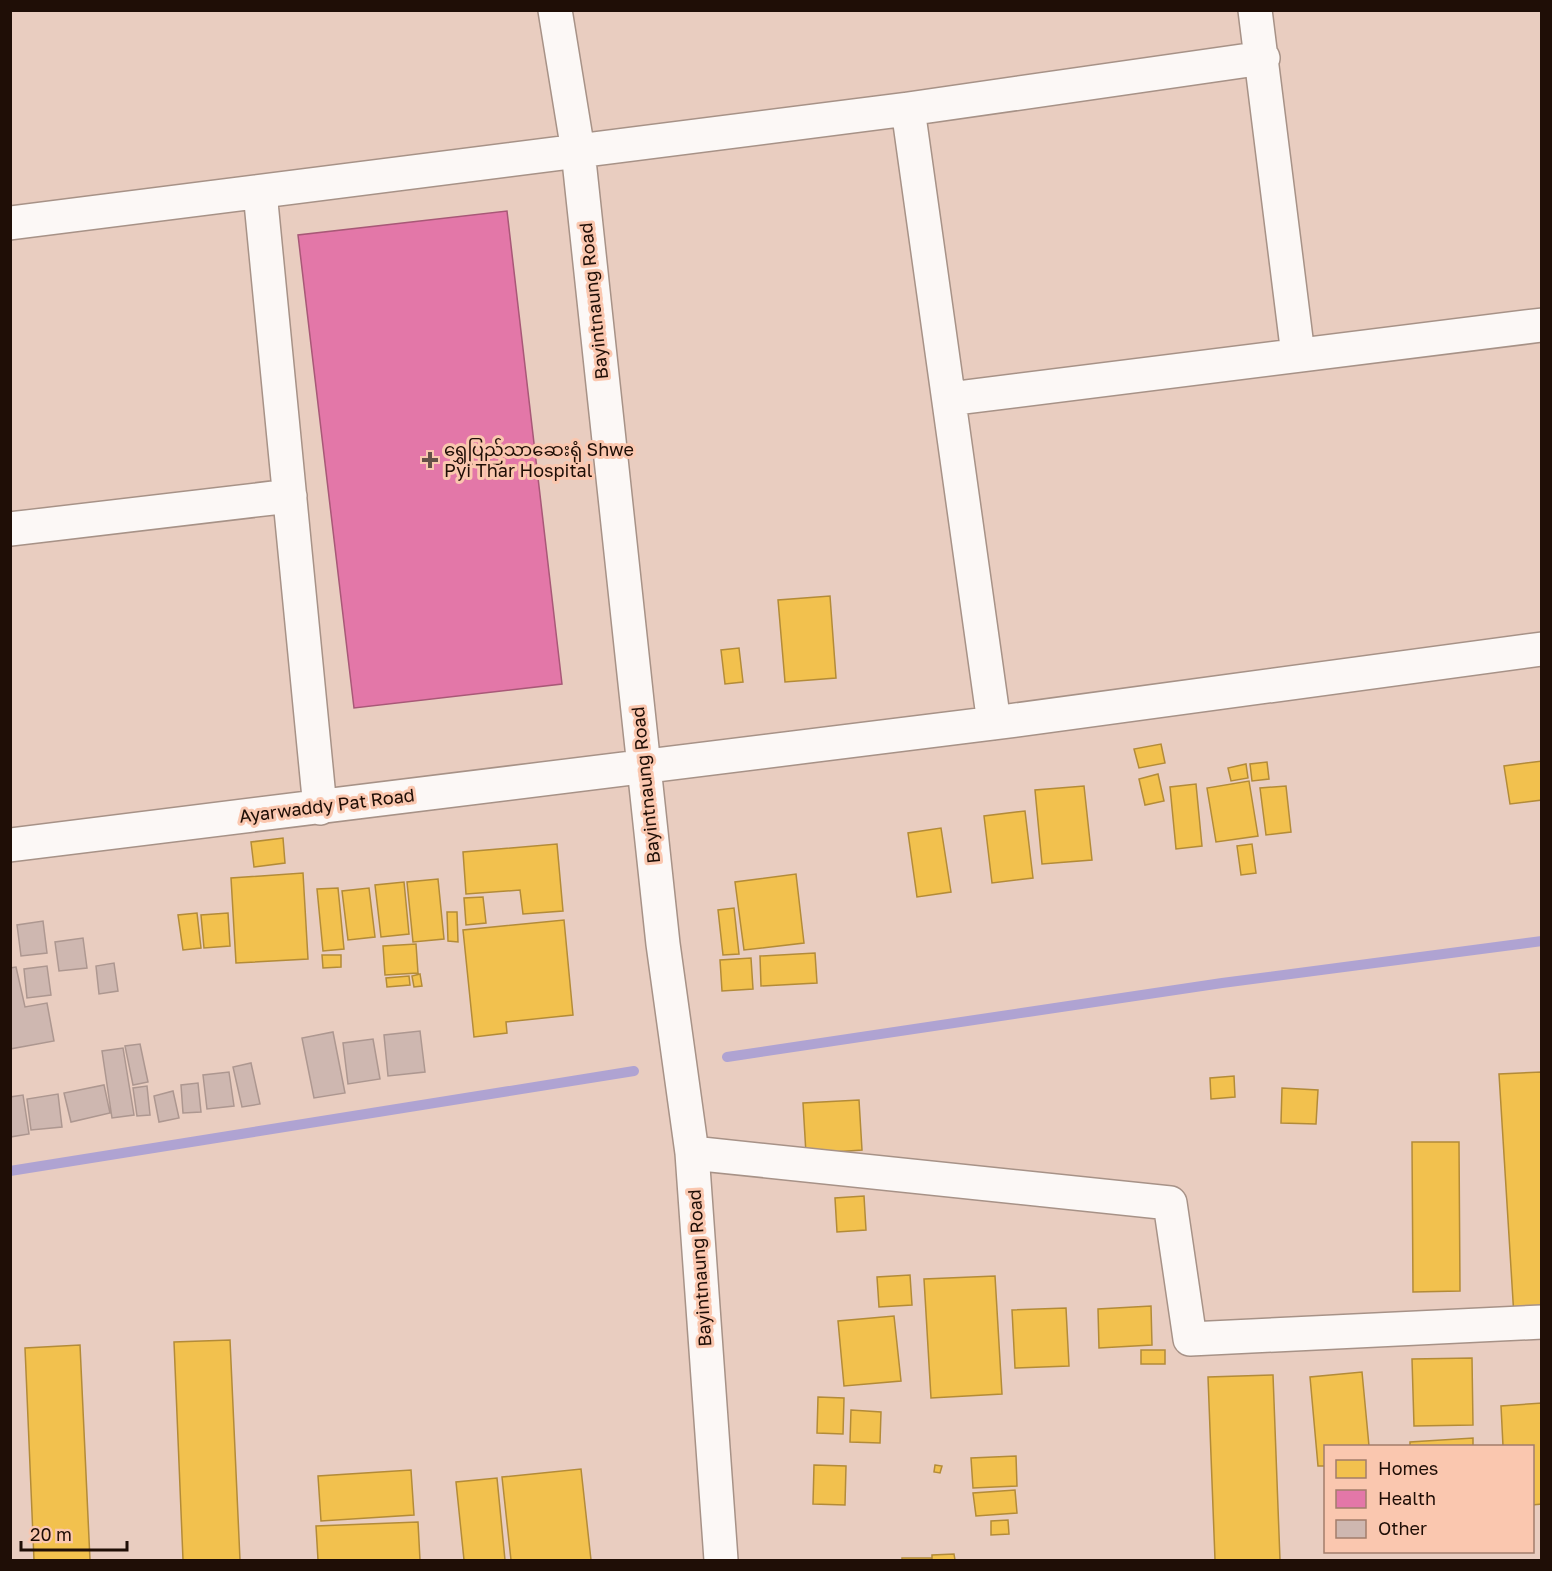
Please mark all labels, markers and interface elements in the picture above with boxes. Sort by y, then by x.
street label: Bayintnaung Road [574,222,612,381]
place label: ရွှေပြည်သာဆေးရုံ Shwe Pyi Thar Hospital [444,437,634,481]
marker: ရွှေပြည်သာဆေးရုံ Shwe Pyi Thar Hospital [421,451,439,469]
street label: Bayintnaung Road [626,706,664,865]
street label: Ayarwaddy Pat Road [238,783,416,827]
street label: Bayintnaung Road [683,1189,715,1348]
legend [1324,1445,1534,1553]
text: Homes [1378,1457,1438,1479]
text: Health [1378,1487,1436,1509]
scale bar [21,1514,128,1552]
text: Other [1378,1517,1427,1539]
text: 20 m [30,1523,72,1545]

